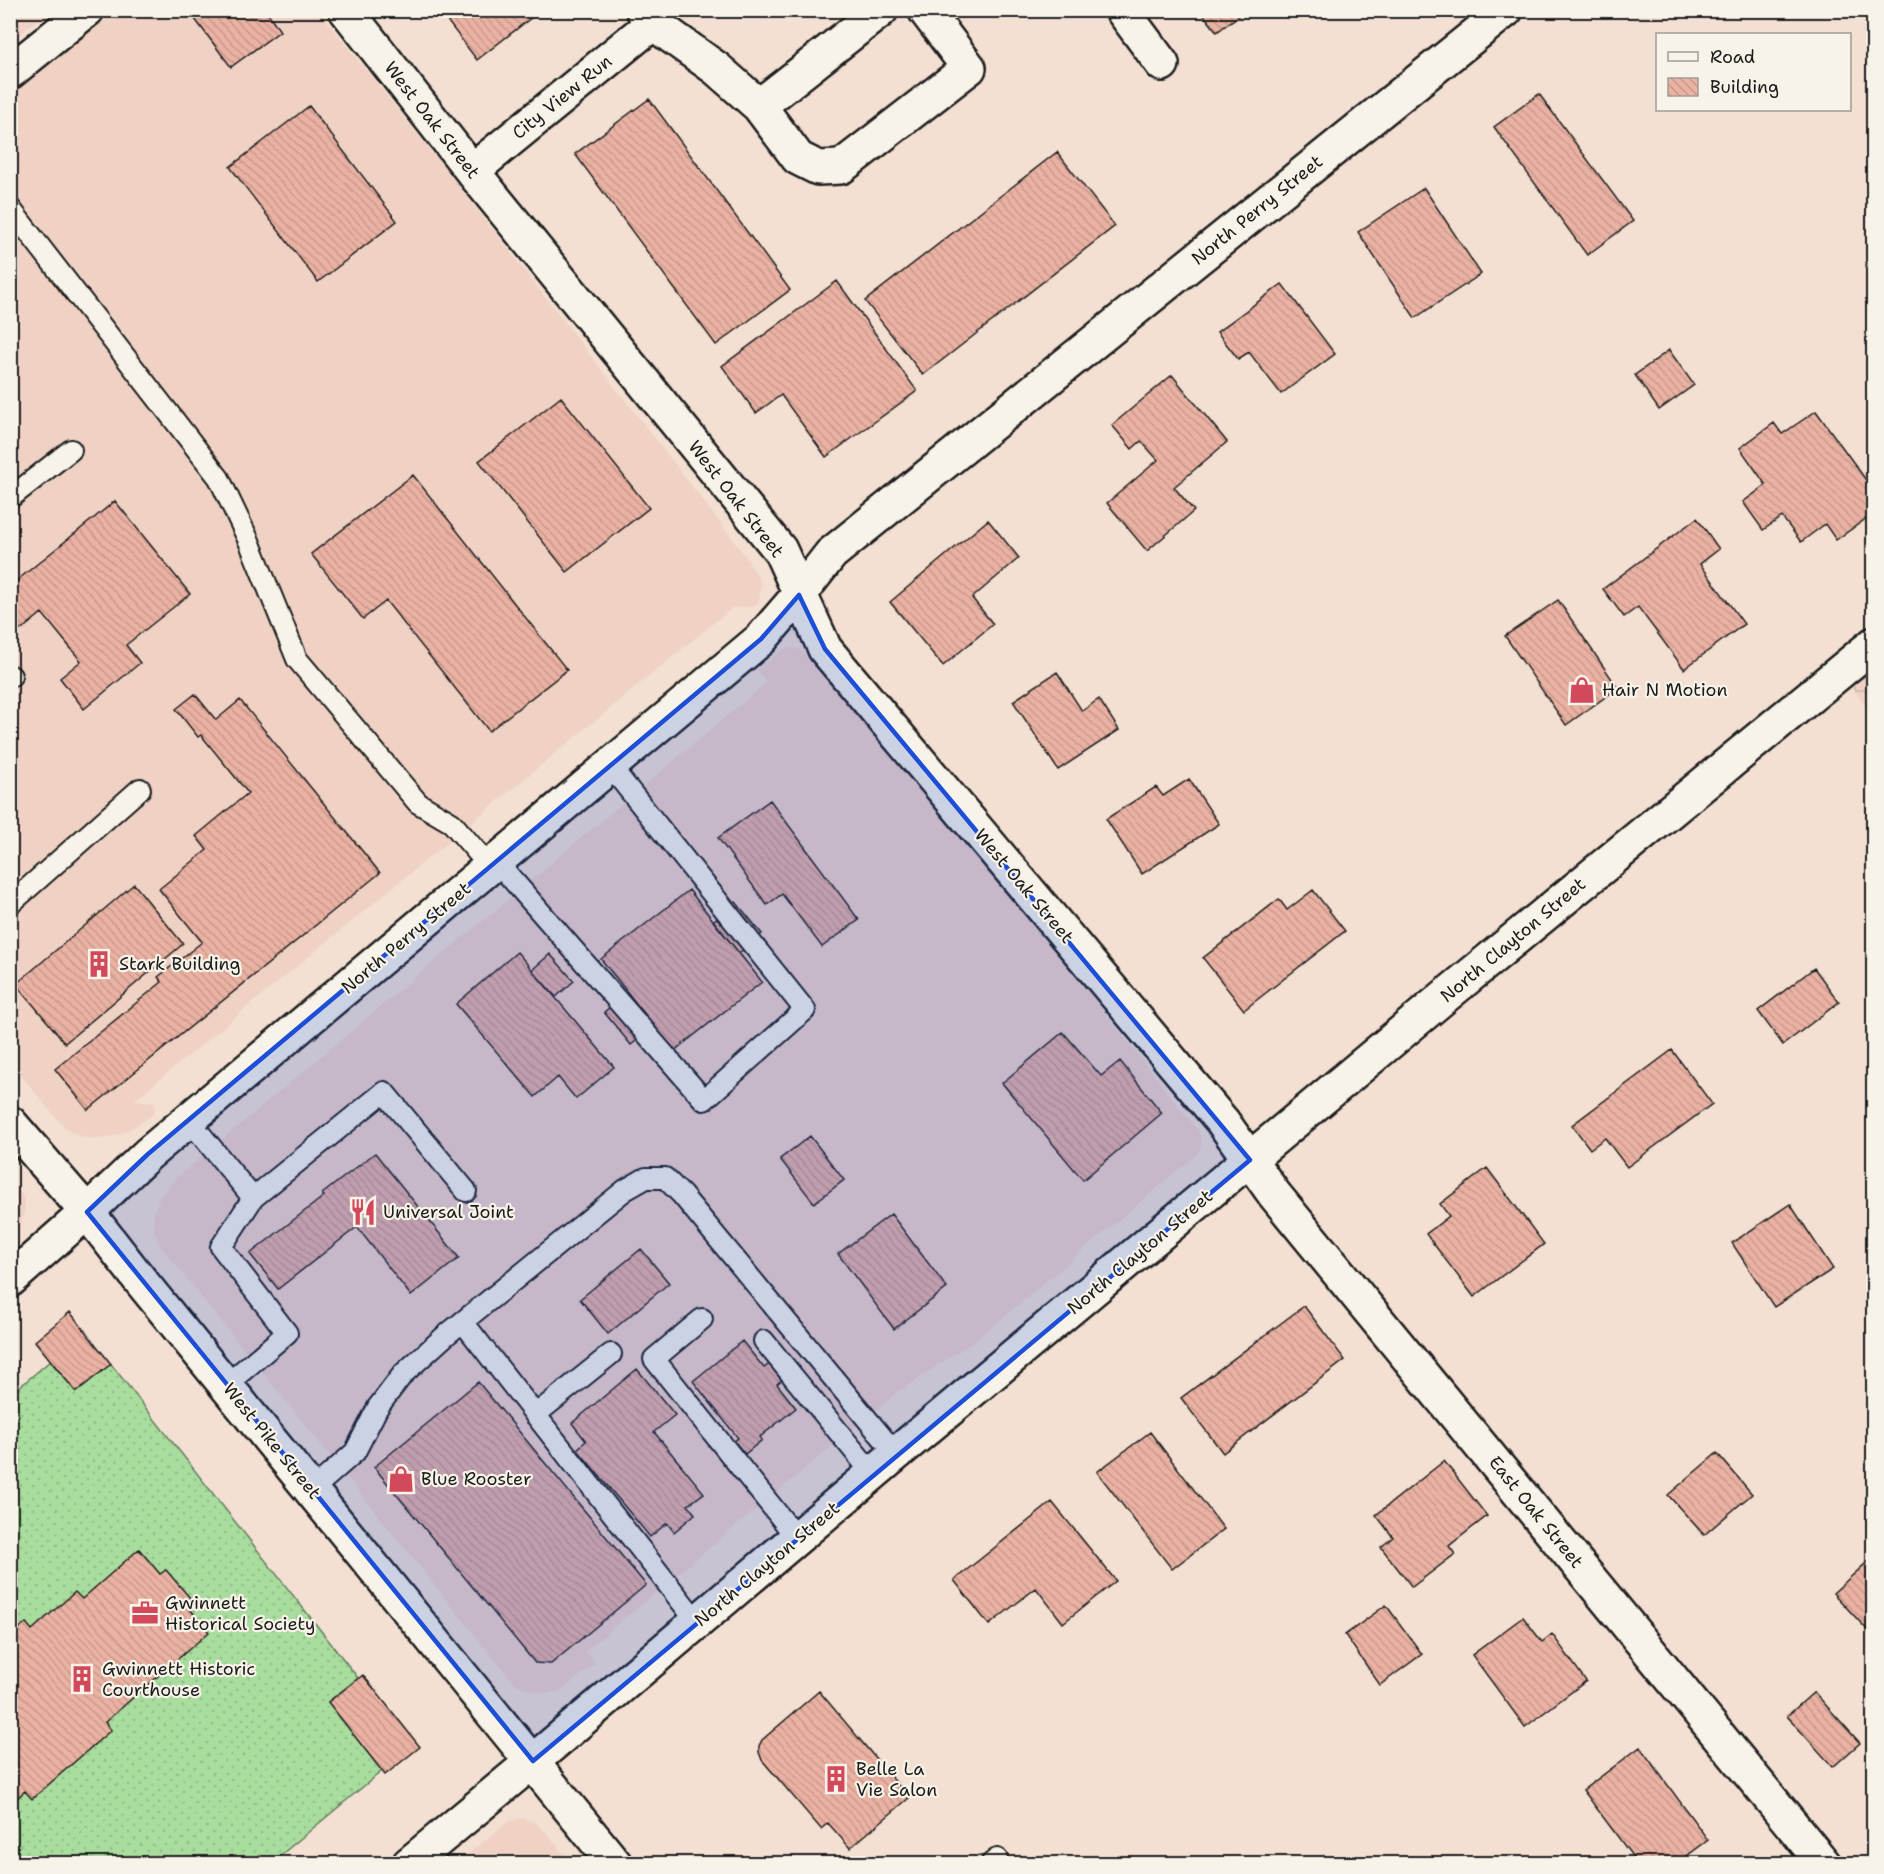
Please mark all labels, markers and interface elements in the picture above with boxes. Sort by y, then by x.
legend [1656,33,1851,111]
text: Road [1710,45,1755,69]
street label: City View Run [507,49,617,145]
street label: West Oak Street [379,56,485,184]
text: Building [1710,75,1779,99]
street label: North Perry Street [1186,150,1328,270]
street label: West Oak Street [683,435,789,563]
shop icon: Hair N Motion [1567,675,1597,705]
place label: Hair N Motion [1602,678,1728,702]
street label: West Oak Street [969,824,1079,948]
street label: North Clayton Street [1435,872,1591,1008]
street label: North Perry Street [336,877,476,999]
building icon: Stark Building [84,949,114,979]
place label: Stark Building [119,952,241,976]
street label: North Clayton Street [1062,1184,1218,1320]
restaurant icon: Universal Joint [348,1197,378,1227]
place label: Universal Joint [383,1200,514,1224]
street label: West Pike Street [218,1378,326,1504]
street label: East Oak Street [1483,1451,1589,1573]
shop icon: Blue Rooster [386,1464,416,1494]
place label: Blue Rooster [421,1467,531,1491]
street label: North Clayton Street [689,1496,845,1632]
place label: Gwinnett Historical Society [165,1591,315,1636]
office icon: Gwinnett Historical Society [130,1598,160,1628]
place label: Gwinnett Historic Courthouse [102,1657,255,1702]
building icon: Gwinnett Historic Courthouse [67,1664,97,1694]
place label: Belle La Vie Salon [856,1757,937,1802]
building icon: Belle La Vie Salon [821,1764,851,1794]

